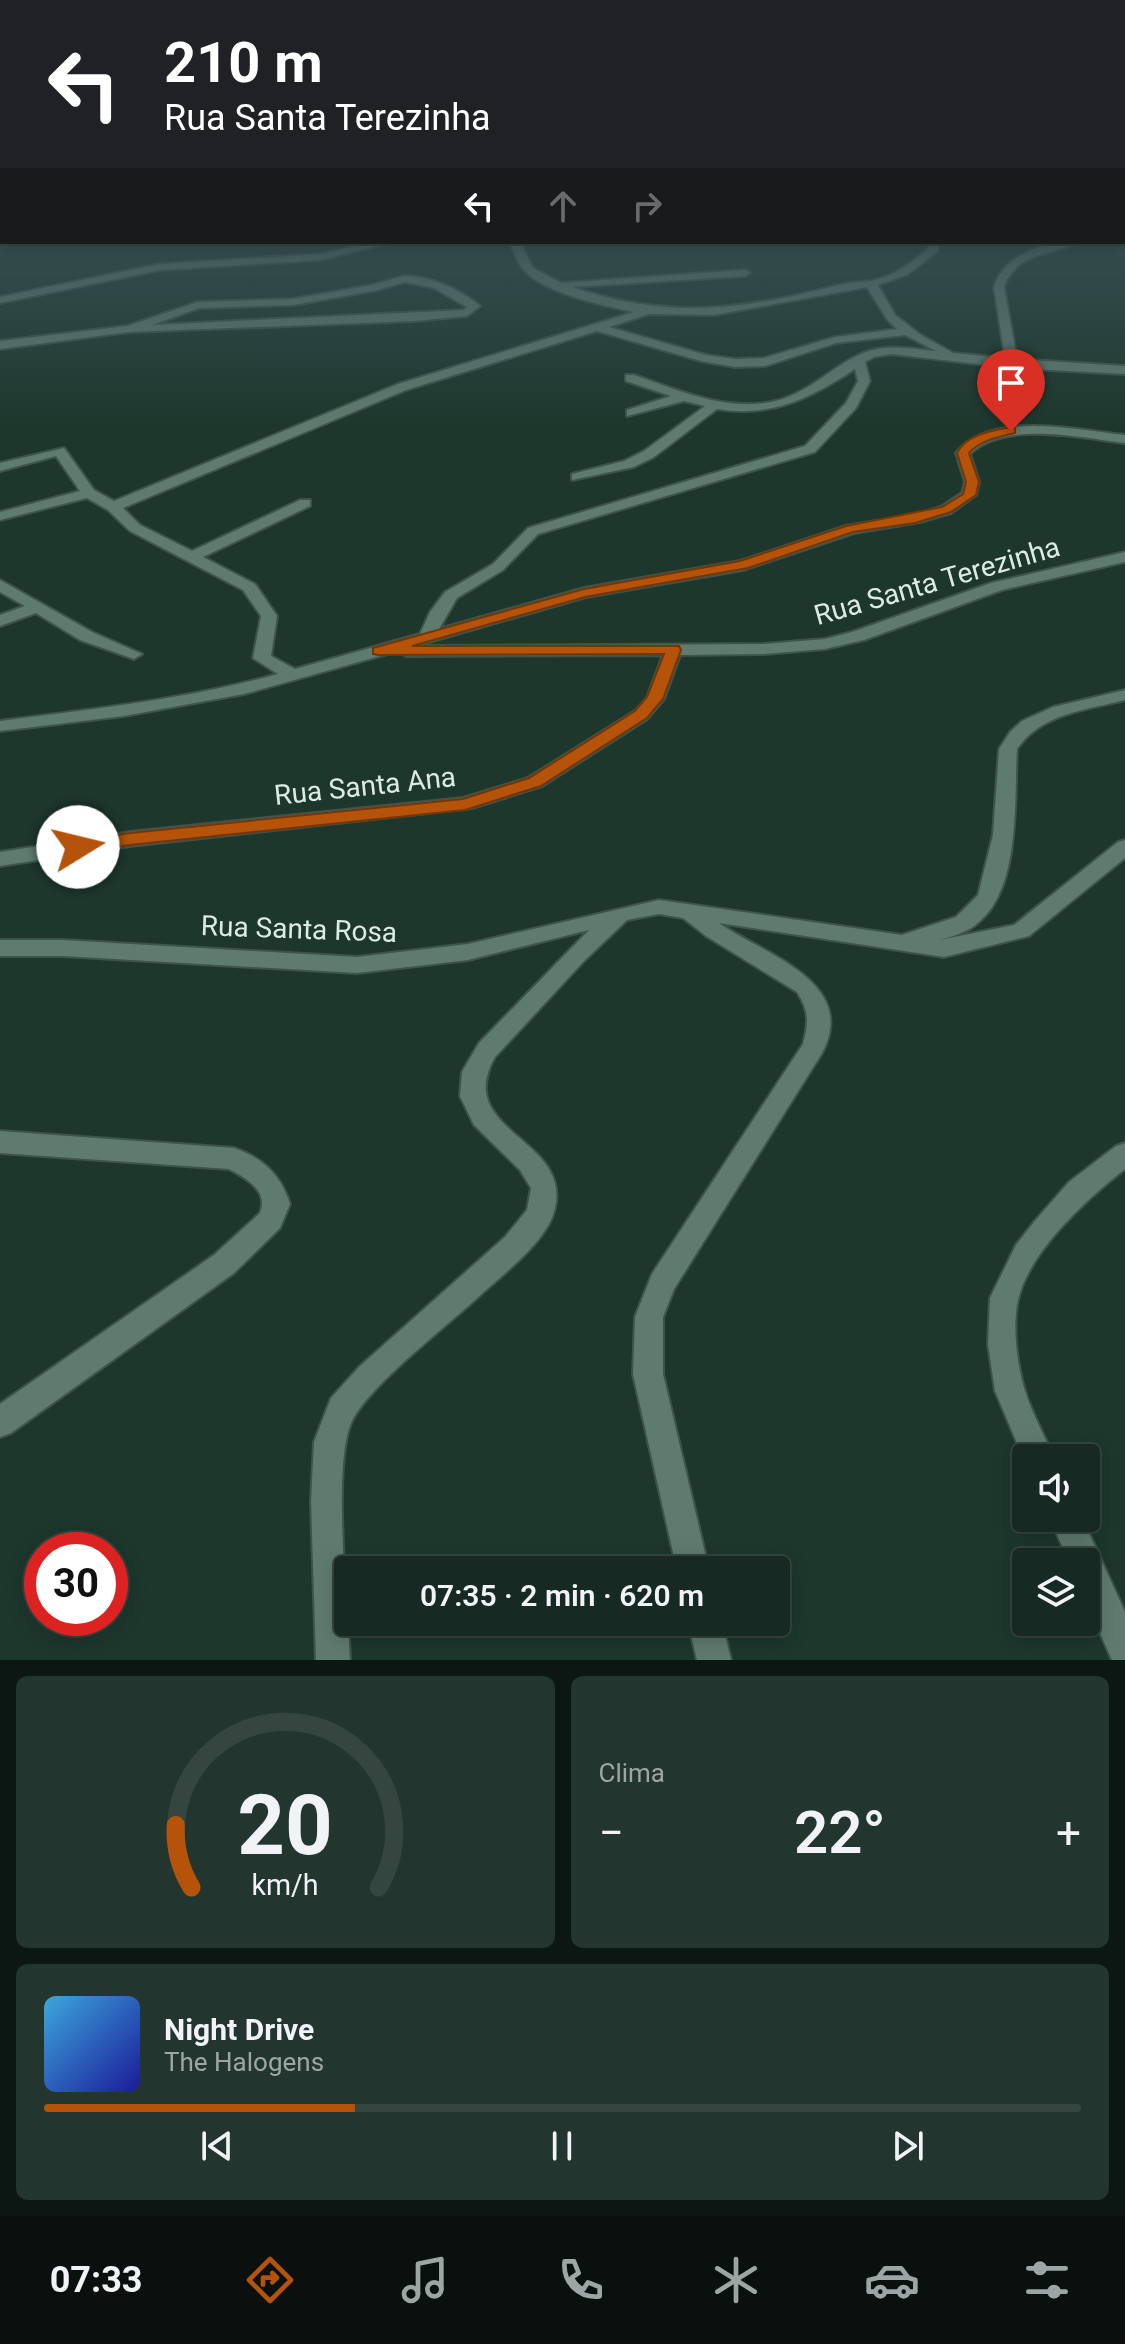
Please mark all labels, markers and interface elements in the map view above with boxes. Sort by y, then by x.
text: 210 m [164,30,323,96]
icon: left [32,32,136,136]
text: Rua Santa Terezinha [164,97,491,139]
icon: left [457,184,501,228]
icon: ahead [541,184,585,228]
icon: right [625,184,669,228]
pin [977,349,1045,431]
icon: arrive [989,361,1033,405]
street label: Rua Santa Terezinha [810,530,1064,632]
street label: Rua Santa Ana [273,760,457,812]
position arrow [36,805,120,889]
street label: Rua Santa Rosa [200,909,398,949]
map controls [1012,1444,1100,1636]
button: sound [1012,1444,1100,1532]
speed limit sign: 30 [24,1532,128,1636]
button: layers [1012,1548,1100,1636]
text: 07:35 · 2 min · 620 m [420,1578,704,1613]
text: Clima [599,1758,665,1788]
text: 20 [238,1777,333,1874]
text: 22° [794,1797,886,1868]
text: − [599,1807,624,1859]
text: + [1056,1807,1081,1859]
text: km/h [252,1868,319,1902]
text: Night Drive [164,2012,314,2047]
text: The Halogens [164,2047,324,2077]
icon: previous [195,2124,239,2168]
icon: pause [540,2124,584,2168]
icon: next [886,2124,930,2168]
icon: directions [242,2252,298,2308]
icon: music [397,2252,453,2308]
icon: phone [553,2252,609,2308]
icon: climate [708,2252,764,2308]
icon: car [864,2252,920,2308]
icon: filters [1019,2252,1075,2308]
text: 07:33 [50,2259,142,2301]

